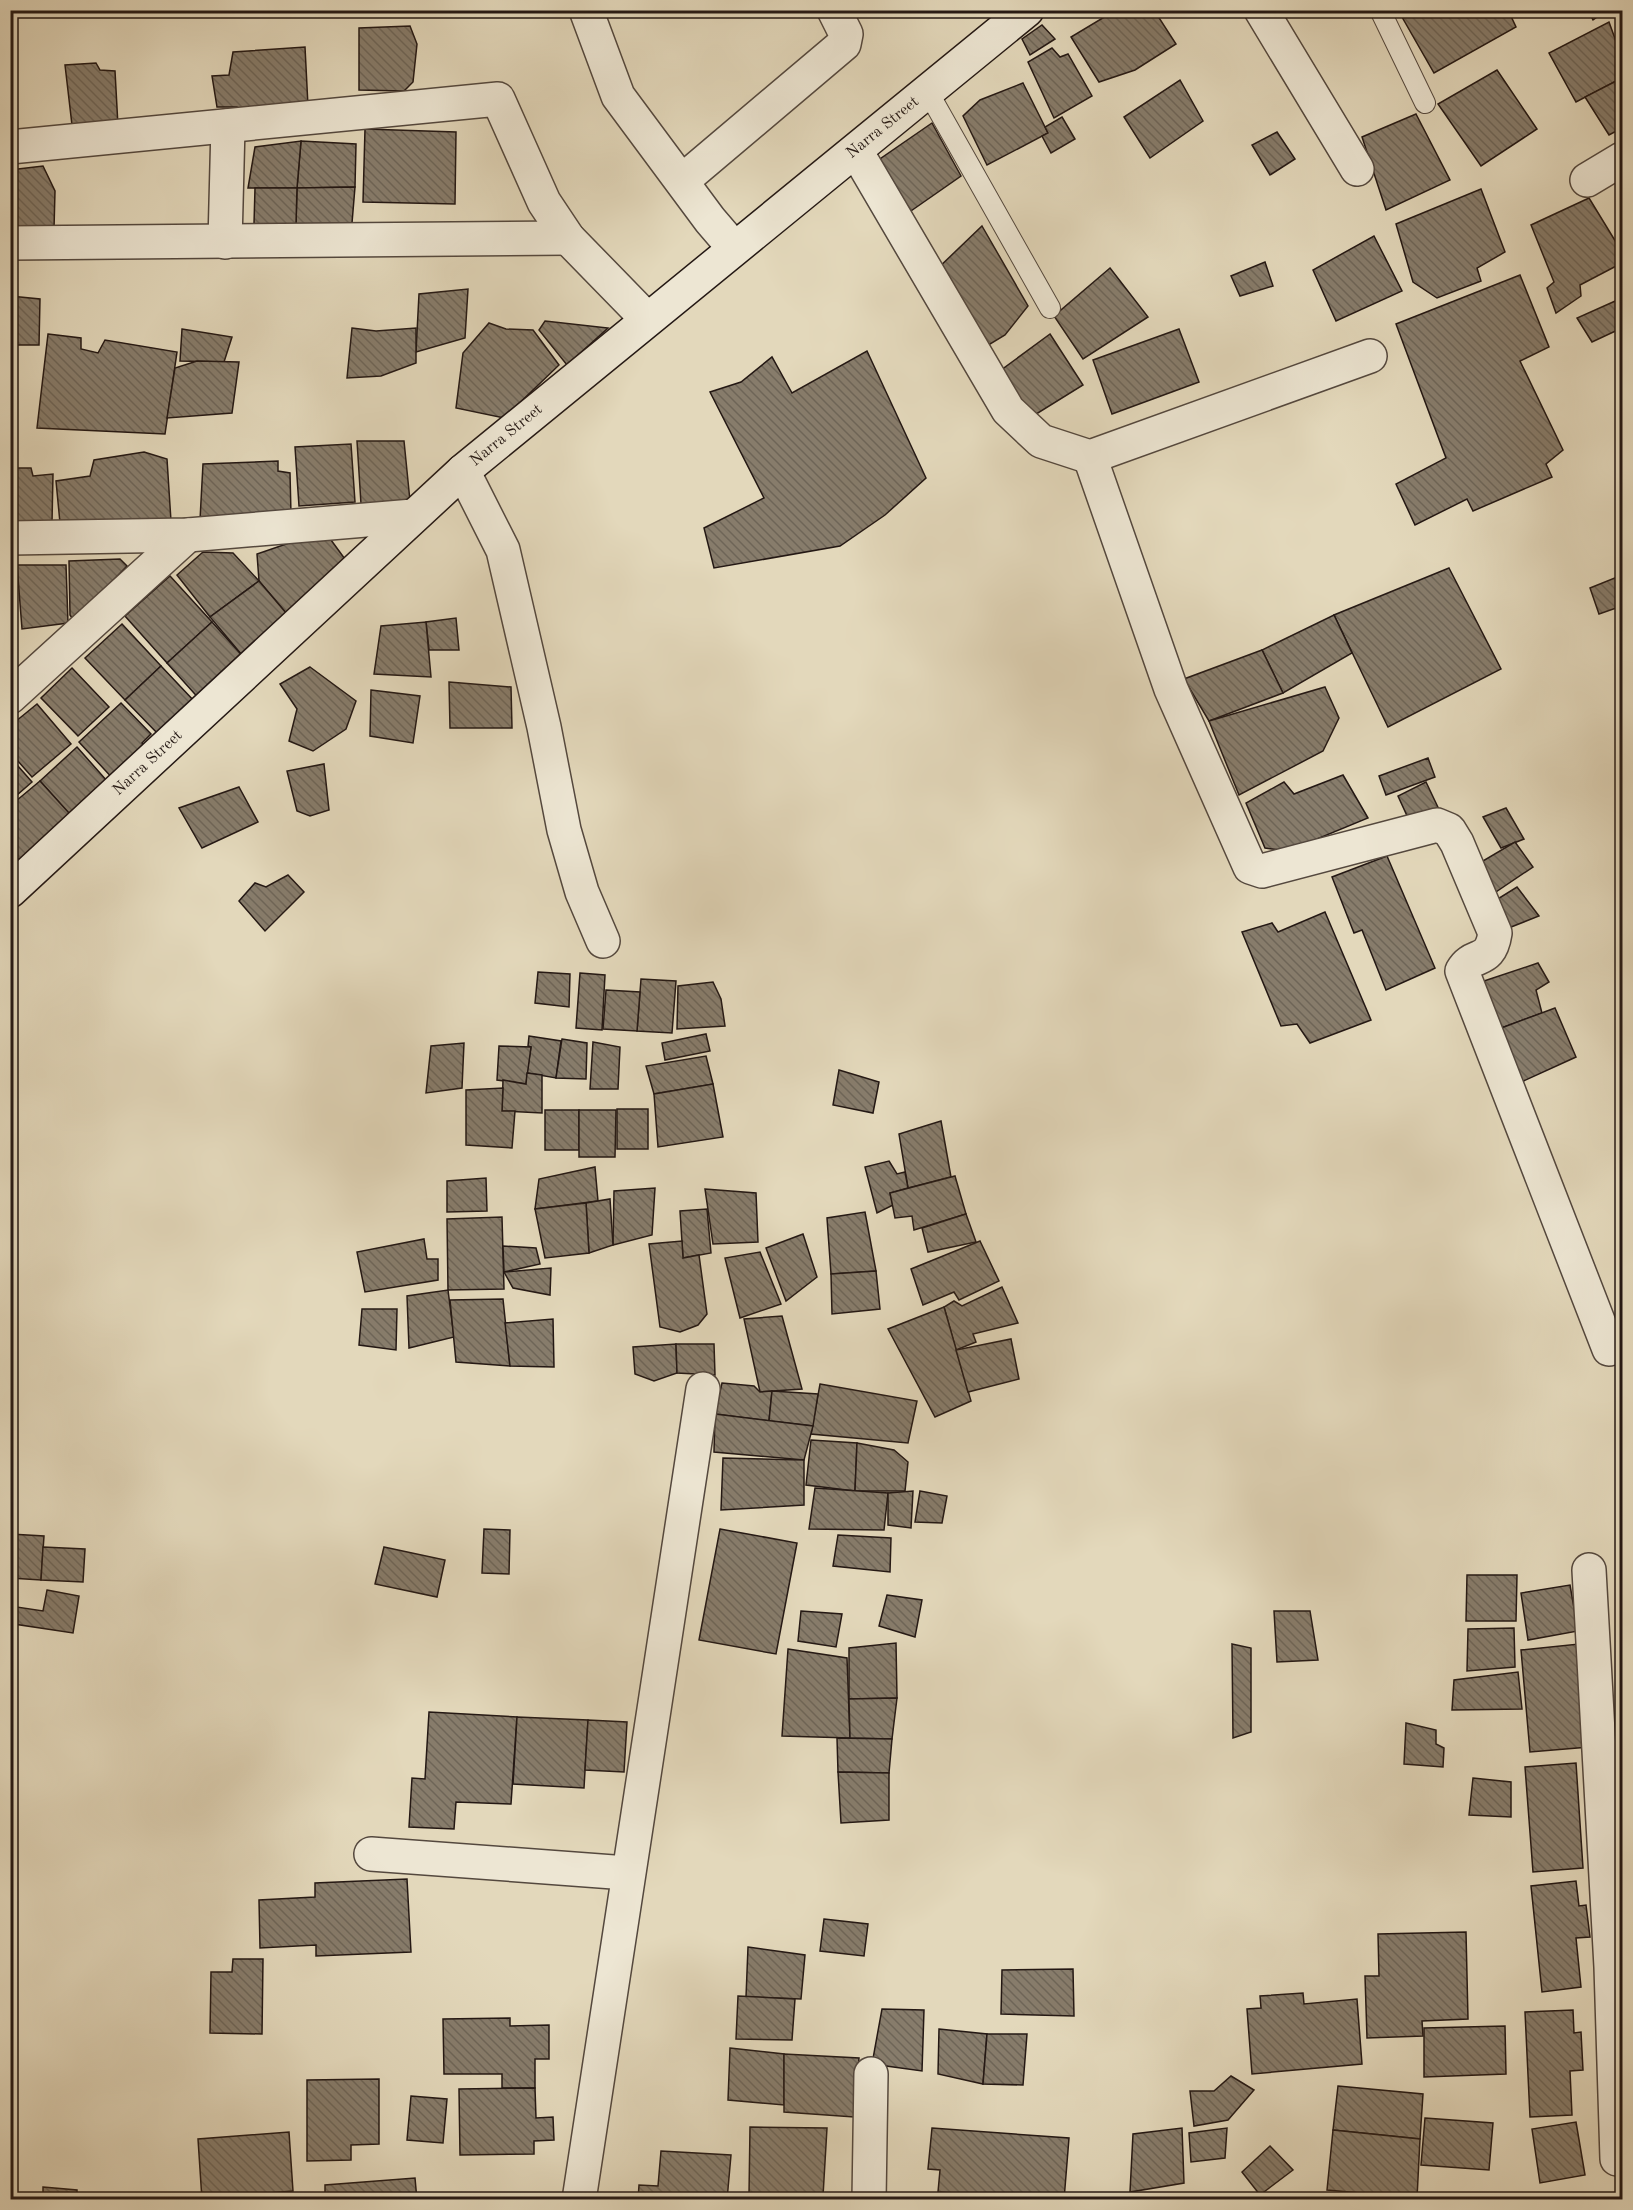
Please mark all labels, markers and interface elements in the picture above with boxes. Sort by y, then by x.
street label: Narra Street [844,93,922,162]
street label: Narra Street [467,401,546,470]
street label: Narra Street [110,727,186,799]

